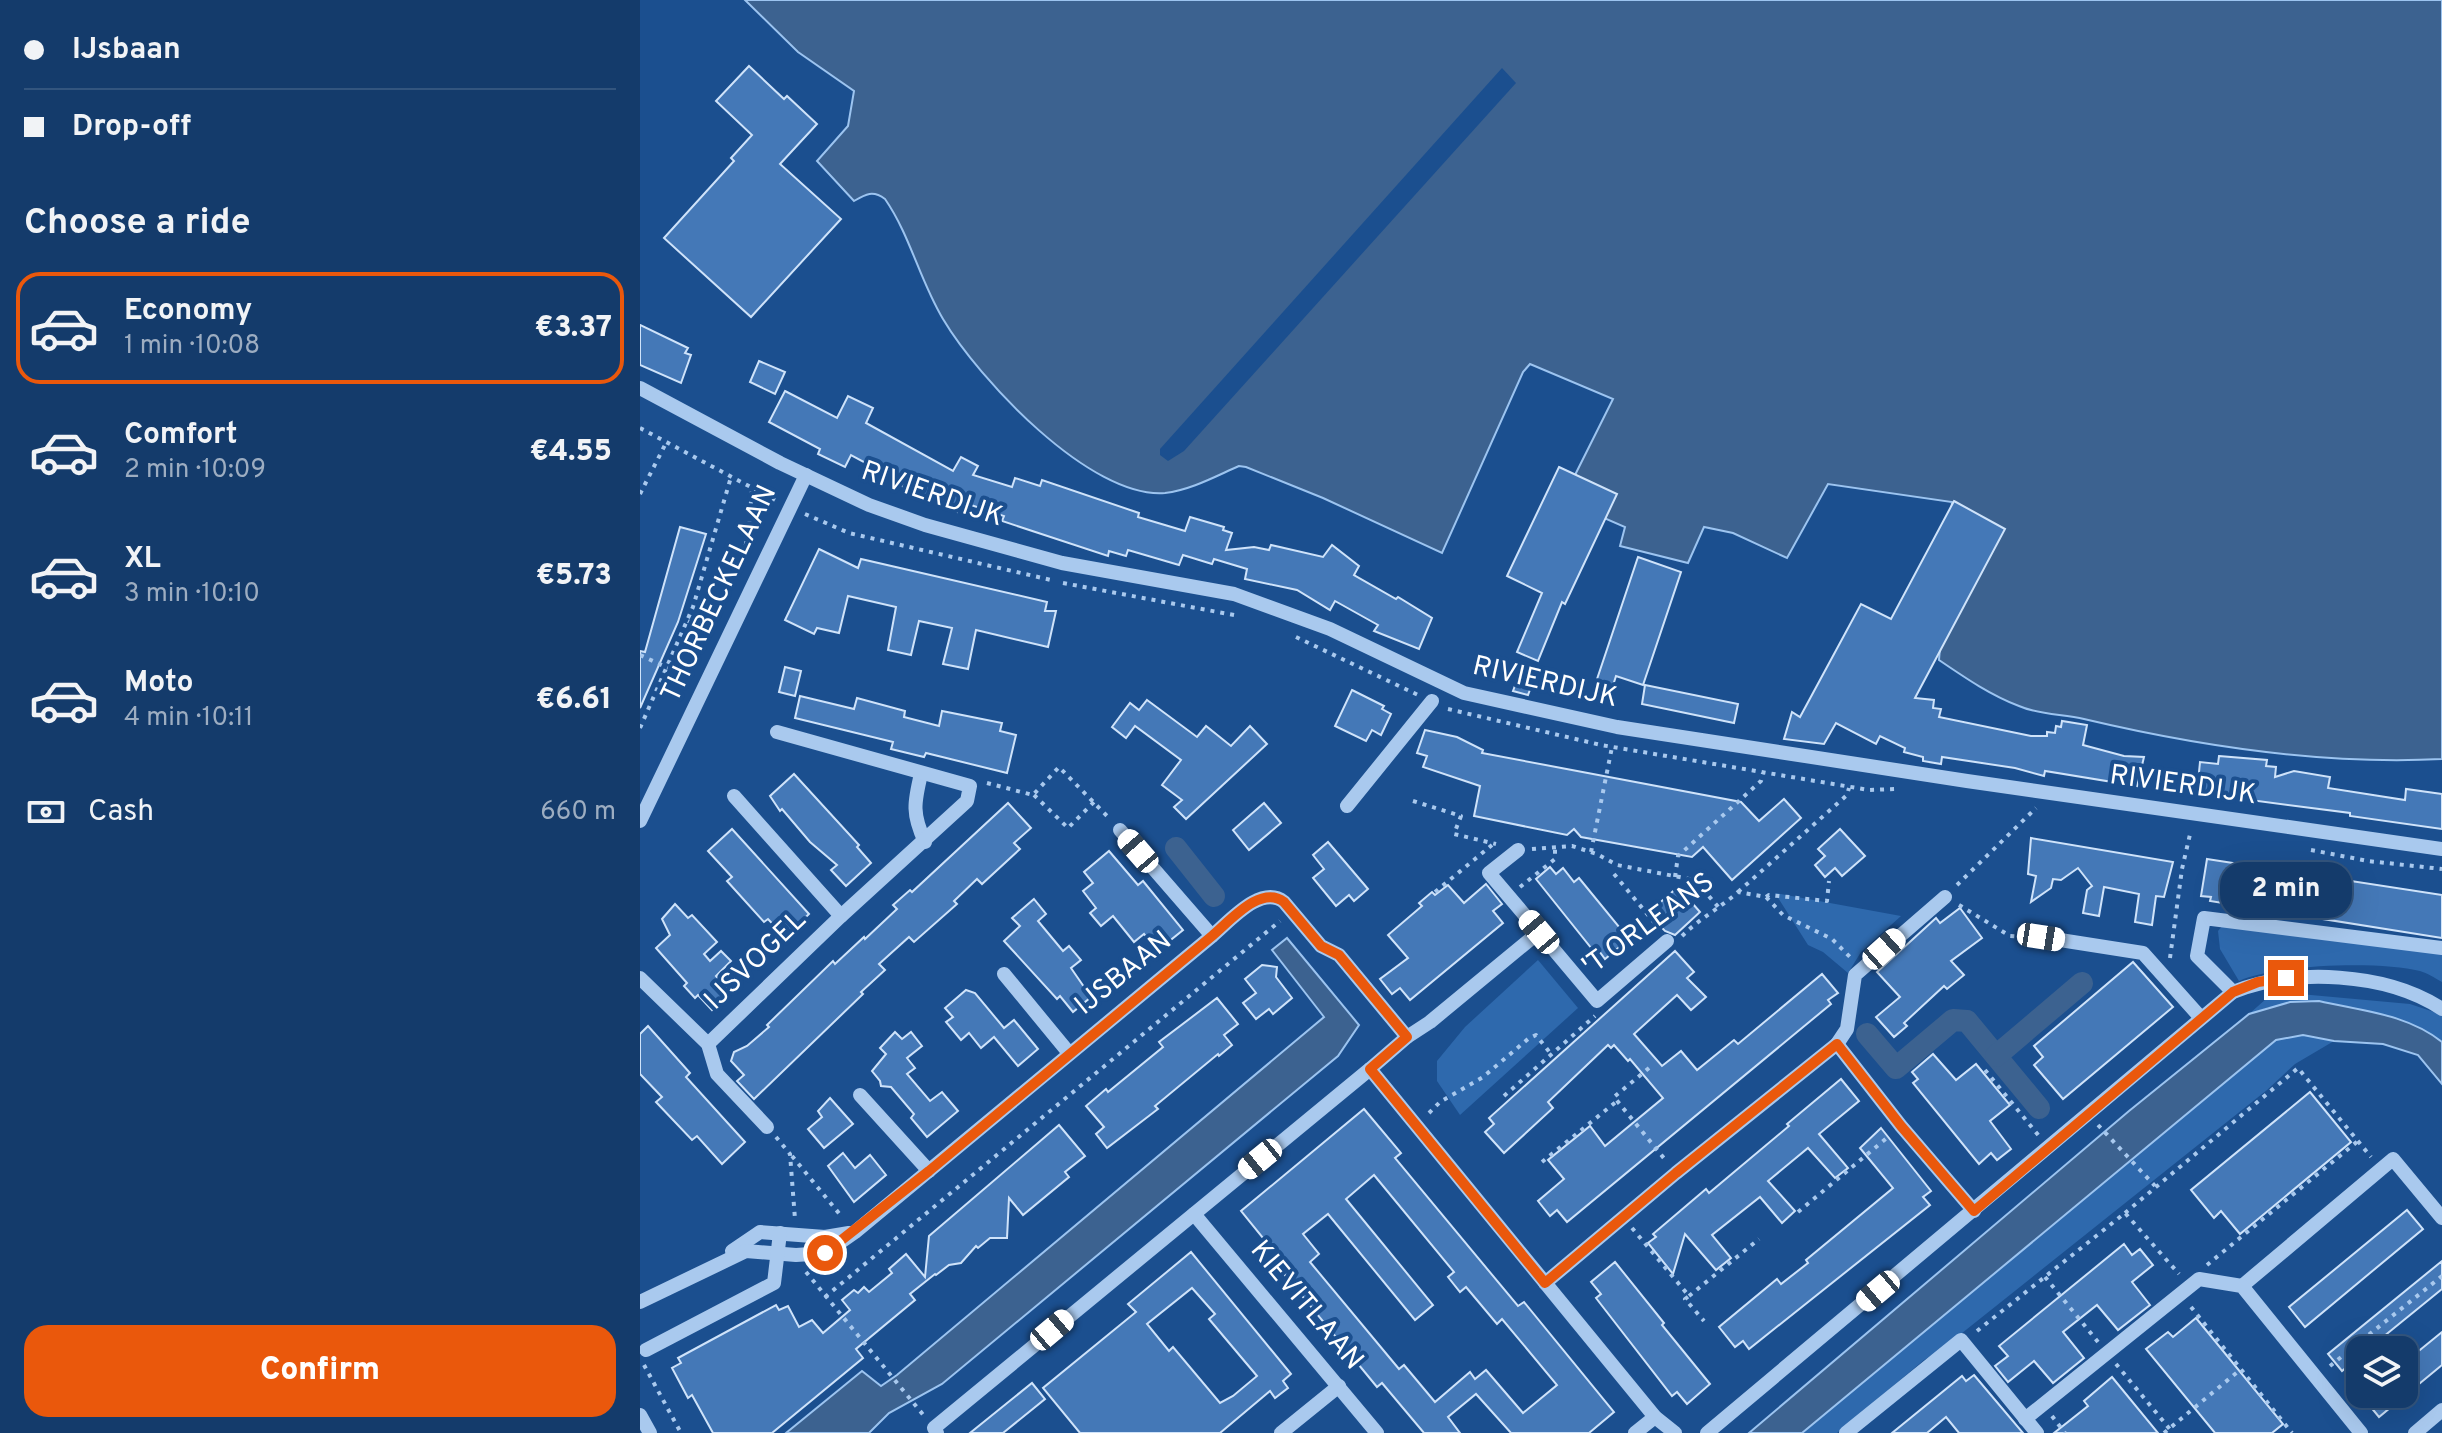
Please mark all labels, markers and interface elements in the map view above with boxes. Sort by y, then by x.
text: IJsbaan [72,32,181,69]
text: Drop-off [72,109,191,146]
text: Choose a ride [24,201,250,247]
icon: car [28,292,100,364]
text: Economy [124,293,252,330]
text: €3.37 [535,310,612,347]
text: 1 min · 10:08 [124,330,260,363]
icon: car [28,416,100,488]
text: Comfort [124,417,237,454]
text: €4.55 [529,434,612,471]
text: 2 min · 10:09 [124,454,266,487]
street label: RIVIERDIJK [856,454,1008,536]
street label: THORBECKELAAN [654,480,786,708]
icon: car [28,540,100,612]
text: XL [124,541,161,578]
text: €5.73 [536,558,612,595]
text: 3 min · 10:10 [124,578,260,611]
street label: RIVIERDIJK [1469,649,1621,717]
icon: car [28,664,100,736]
text: Moto [124,665,194,702]
text: €6.61 [536,682,612,719]
text: 4 min · 10:11 [124,702,253,735]
street label: RIVIERDIJK [2107,758,2259,814]
icon: cash [24,790,68,834]
text: Cash [88,794,154,831]
text: 660 m [540,796,616,829]
car [1113,825,1163,877]
callout: 2 min [2220,862,2352,918]
street label: 'T ORLEANS [1576,865,1722,985]
text: 2 min [2252,873,2320,906]
street label: IJSVOGEL [697,903,815,1019]
car [1514,906,1564,958]
car [2015,921,2067,953]
street label: IJSBAAN [1068,924,1180,1024]
car [1858,924,1910,974]
route end [2268,960,2304,996]
car [1234,1135,1286,1183]
street label: KIEVITLAAN [1241,1234,1371,1378]
route start [807,1235,843,1271]
car [1852,1266,1904,1316]
car [1026,1305,1078,1355]
button: Confirm [24,1325,616,1417]
map controls [2346,1336,2418,1408]
button: layers [2346,1336,2418,1408]

